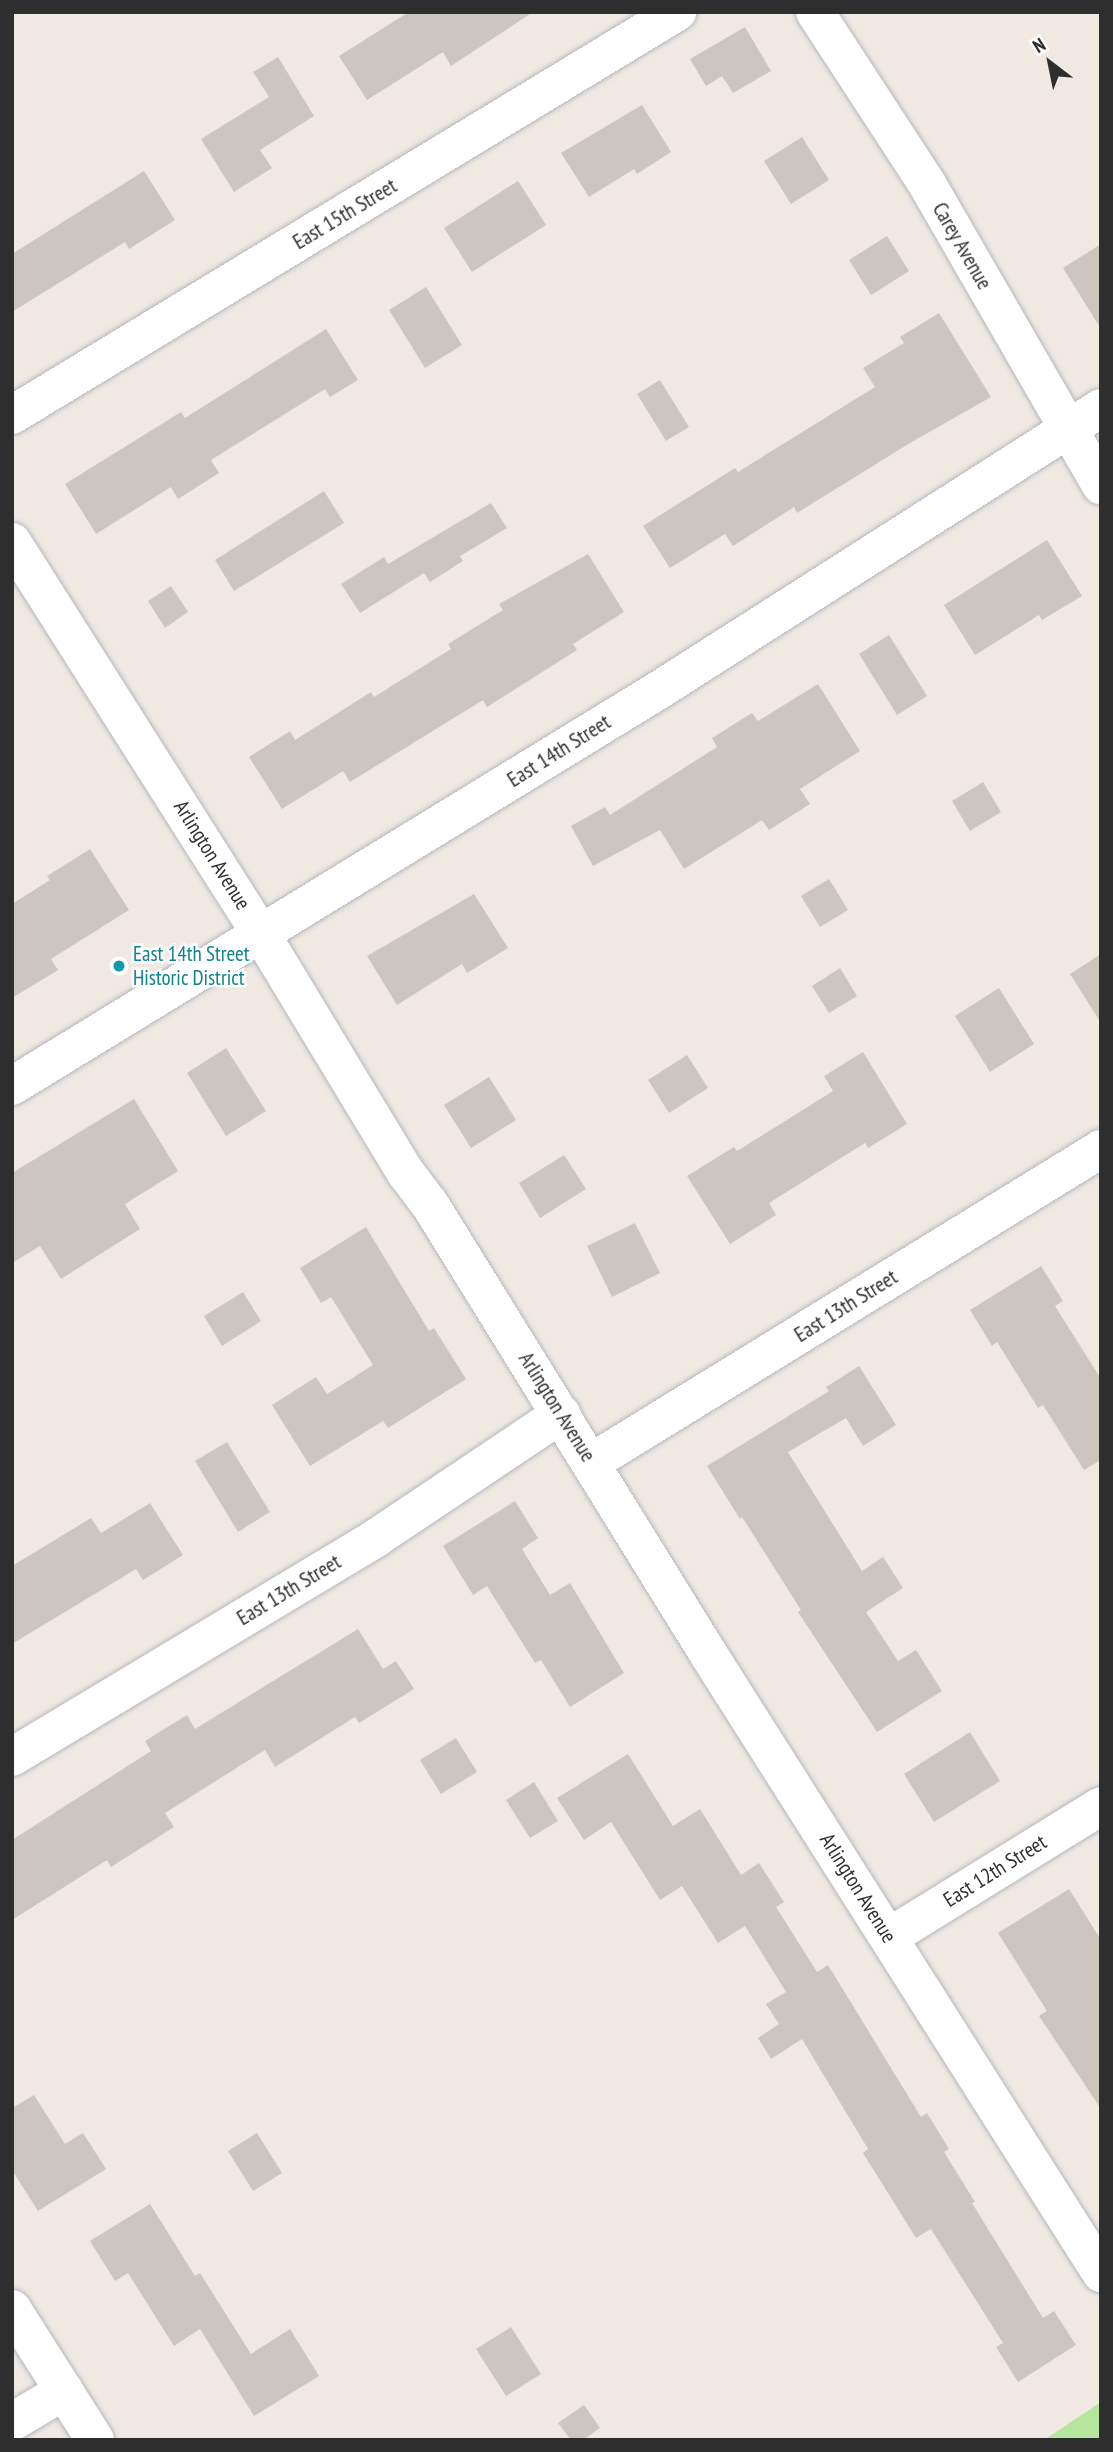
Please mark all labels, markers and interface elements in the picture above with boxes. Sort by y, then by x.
north arrow [1015,28,1085,98]
text: N [1028,32,1050,58]
street label: East 15th Street [289,173,401,255]
street label: Carey Avenue [927,198,997,294]
street label: East 14th Street [503,709,615,793]
street label: Arlington Avenue [168,795,256,915]
place label: East 14th Street Historic District [133,941,250,991]
marker: East 14th Street Historic District [111,958,127,974]
street label: East 13th Street [790,1264,902,1348]
street label: Arlington Avenue [513,1347,601,1467]
street label: East 13th Street [233,1549,345,1631]
street label: Arlington Avenue [814,1828,902,1948]
street label: East 12th Street [939,1829,1051,1913]

